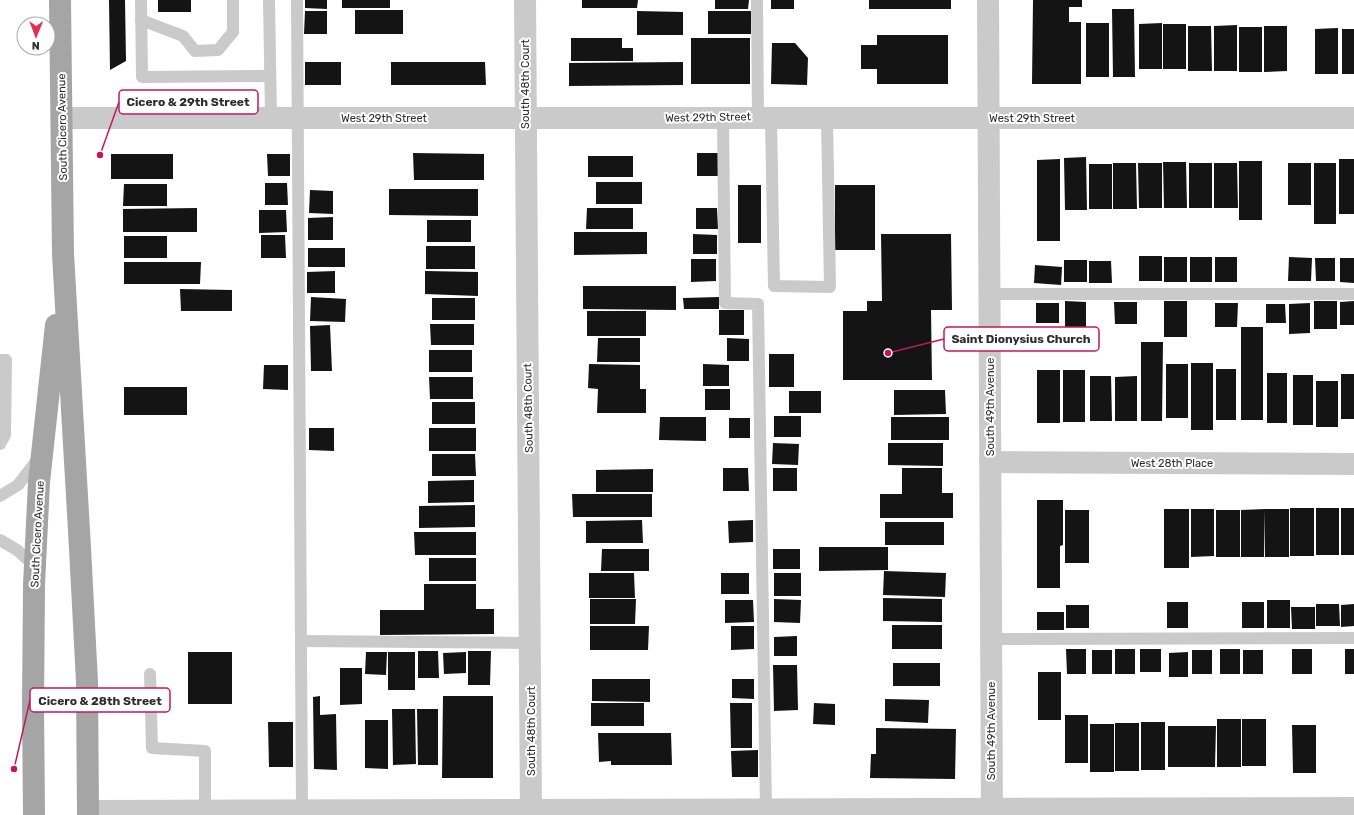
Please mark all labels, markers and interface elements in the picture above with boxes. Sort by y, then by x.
north arrow [16,16,56,56]
street label: South 48th Court [519,38,532,129]
text: N [32,39,40,52]
street label: South Cicero Avenue [55,73,70,181]
callout: Cicero & 29th Street [119,90,258,114]
text: Cicero & 29th Street [126,95,250,109]
street label: West 29th Street [665,110,752,125]
street label: West 29th Street [341,112,428,125]
street label: West 29th Street [989,112,1076,125]
callout: Saint Dionysius Church [944,327,1099,351]
text: Saint Dionysius Church [951,332,1091,346]
street label: South 49th Avenue [984,358,997,456]
street label: South 48th Court [521,362,536,453]
street label: West 28th Place [1131,457,1213,470]
street label: South Cicero Avenue [28,480,47,588]
street label: South 49th Avenue [985,682,998,780]
street label: South 48th Court [525,685,538,776]
callout: Cicero & 28th Street [30,688,170,712]
text: Cicero & 28th Street [38,694,162,708]

